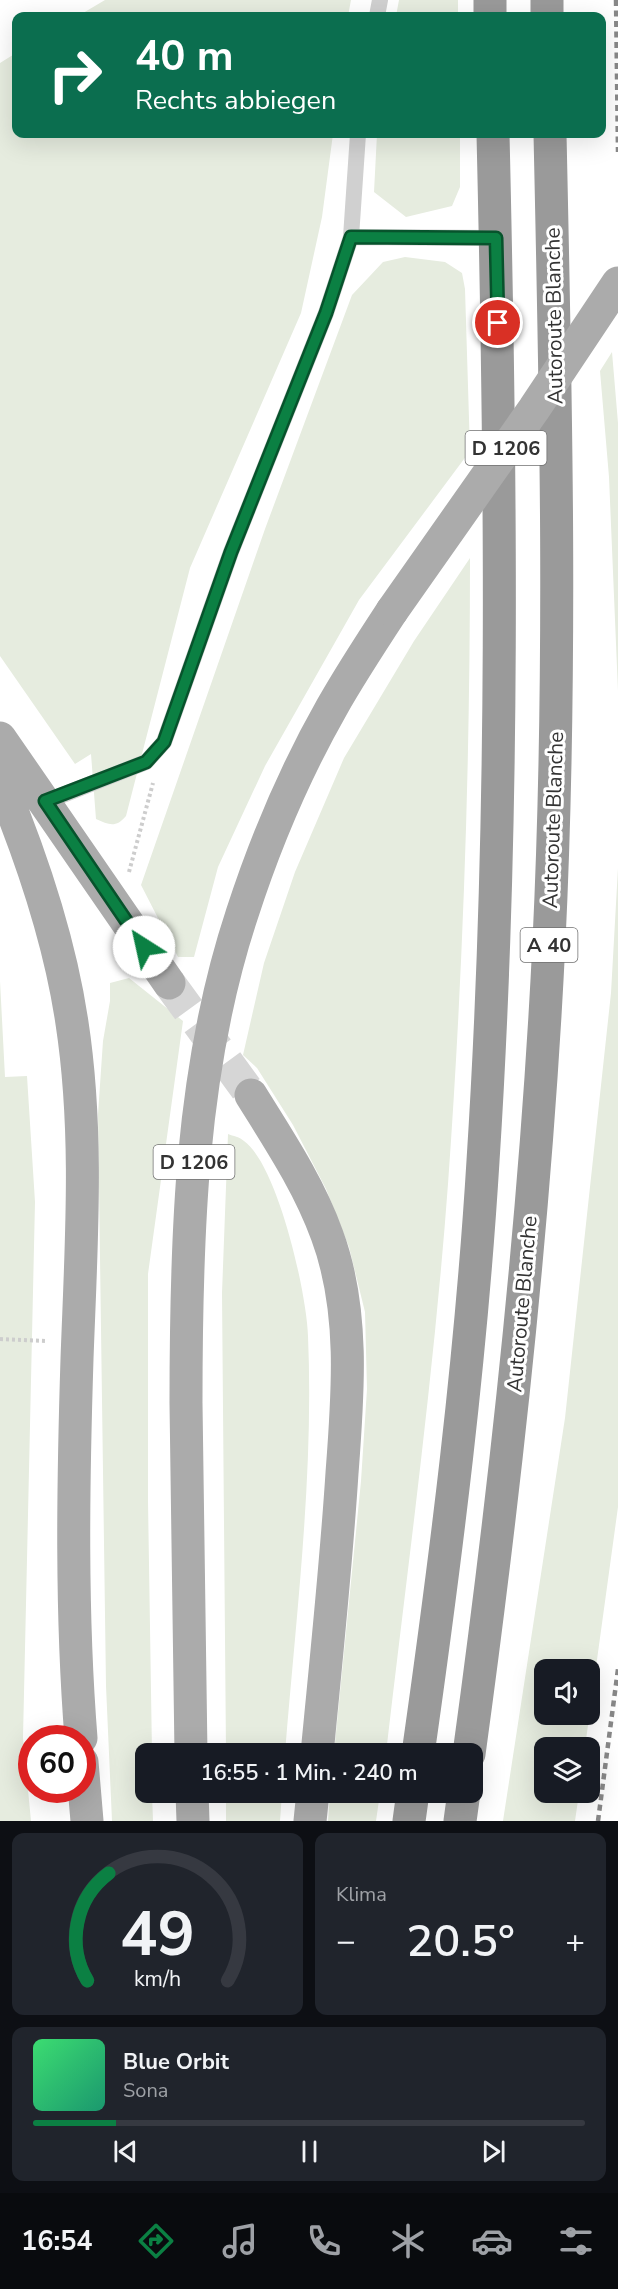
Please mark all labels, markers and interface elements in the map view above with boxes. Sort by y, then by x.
text: 40 m [135,28,234,85]
icon: right [36,36,114,114]
text: Rechts abbiegen [135,82,336,119]
street label: Autoroute Blanche [538,227,570,405]
pin [472,297,523,348]
icon: arrive [481,306,514,339]
road number: D 1206 [466,431,546,465]
street label: Autoroute Blanche [536,731,570,909]
position arrow [112,915,176,979]
road number: A 40 [520,928,578,962]
road number: D 1206 [154,1145,234,1179]
street label: Autoroute Blanche [500,1215,544,1393]
map controls [534,1659,600,1803]
button: sound [534,1659,600,1725]
speed limit sign: 60 [18,1725,96,1803]
button: layers [534,1737,600,1803]
text: 16:55 · 1 Min. · 240 m [200,1758,418,1788]
text: Klima [336,1881,387,1908]
text: 49 [120,1892,195,1977]
text: 20.5° [406,1911,515,1972]
text: − [336,1919,356,1964]
text: + [565,1919,585,1964]
text: km/h [134,1964,181,1994]
text: Blue Orbit [123,2047,229,2077]
text: Sona [123,2077,168,2104]
icon: previous [109,2135,142,2168]
icon: pause [293,2135,326,2168]
icon: next [477,2135,510,2168]
icon: directions [135,2220,177,2262]
icon: music [219,2220,261,2262]
icon: phone [303,2220,345,2262]
icon: climate [387,2220,429,2262]
icon: car [471,2220,513,2262]
icon: filters [555,2220,597,2262]
text: 16:54 [21,2223,93,2260]

